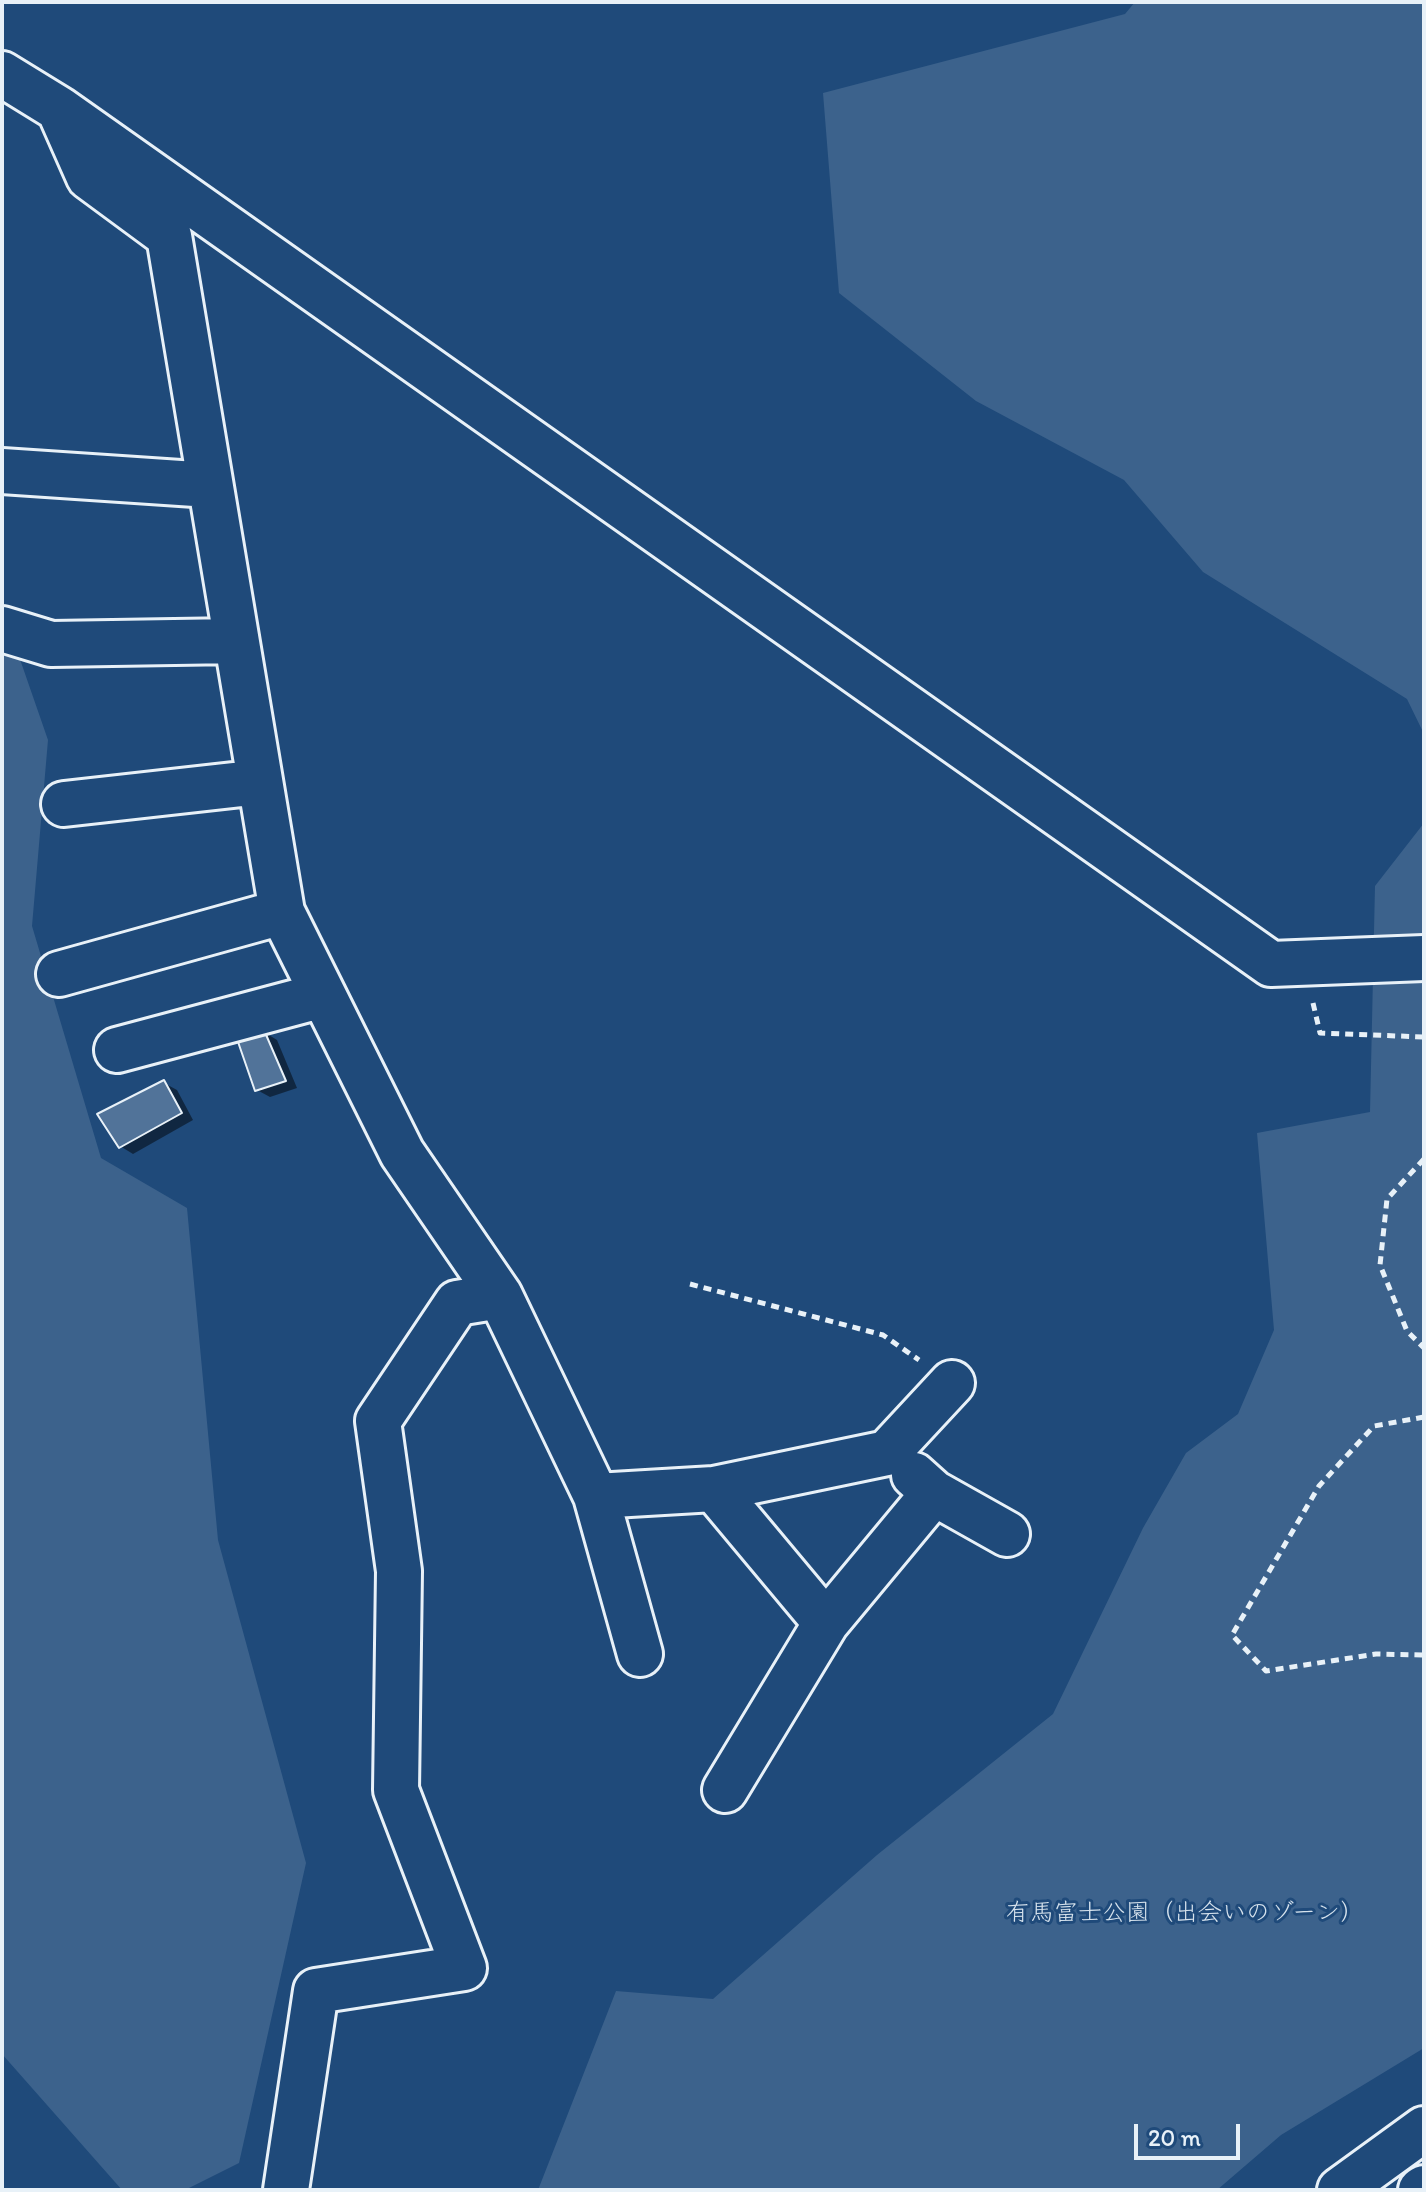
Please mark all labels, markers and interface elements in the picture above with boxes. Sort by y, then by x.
park label: 有馬富士公園（出会いのゾーン） [1006,1900,1364,1928]
scale bar [1138,2108,1244,2158]
text: 20 m [1148,2123,1201,2152]

